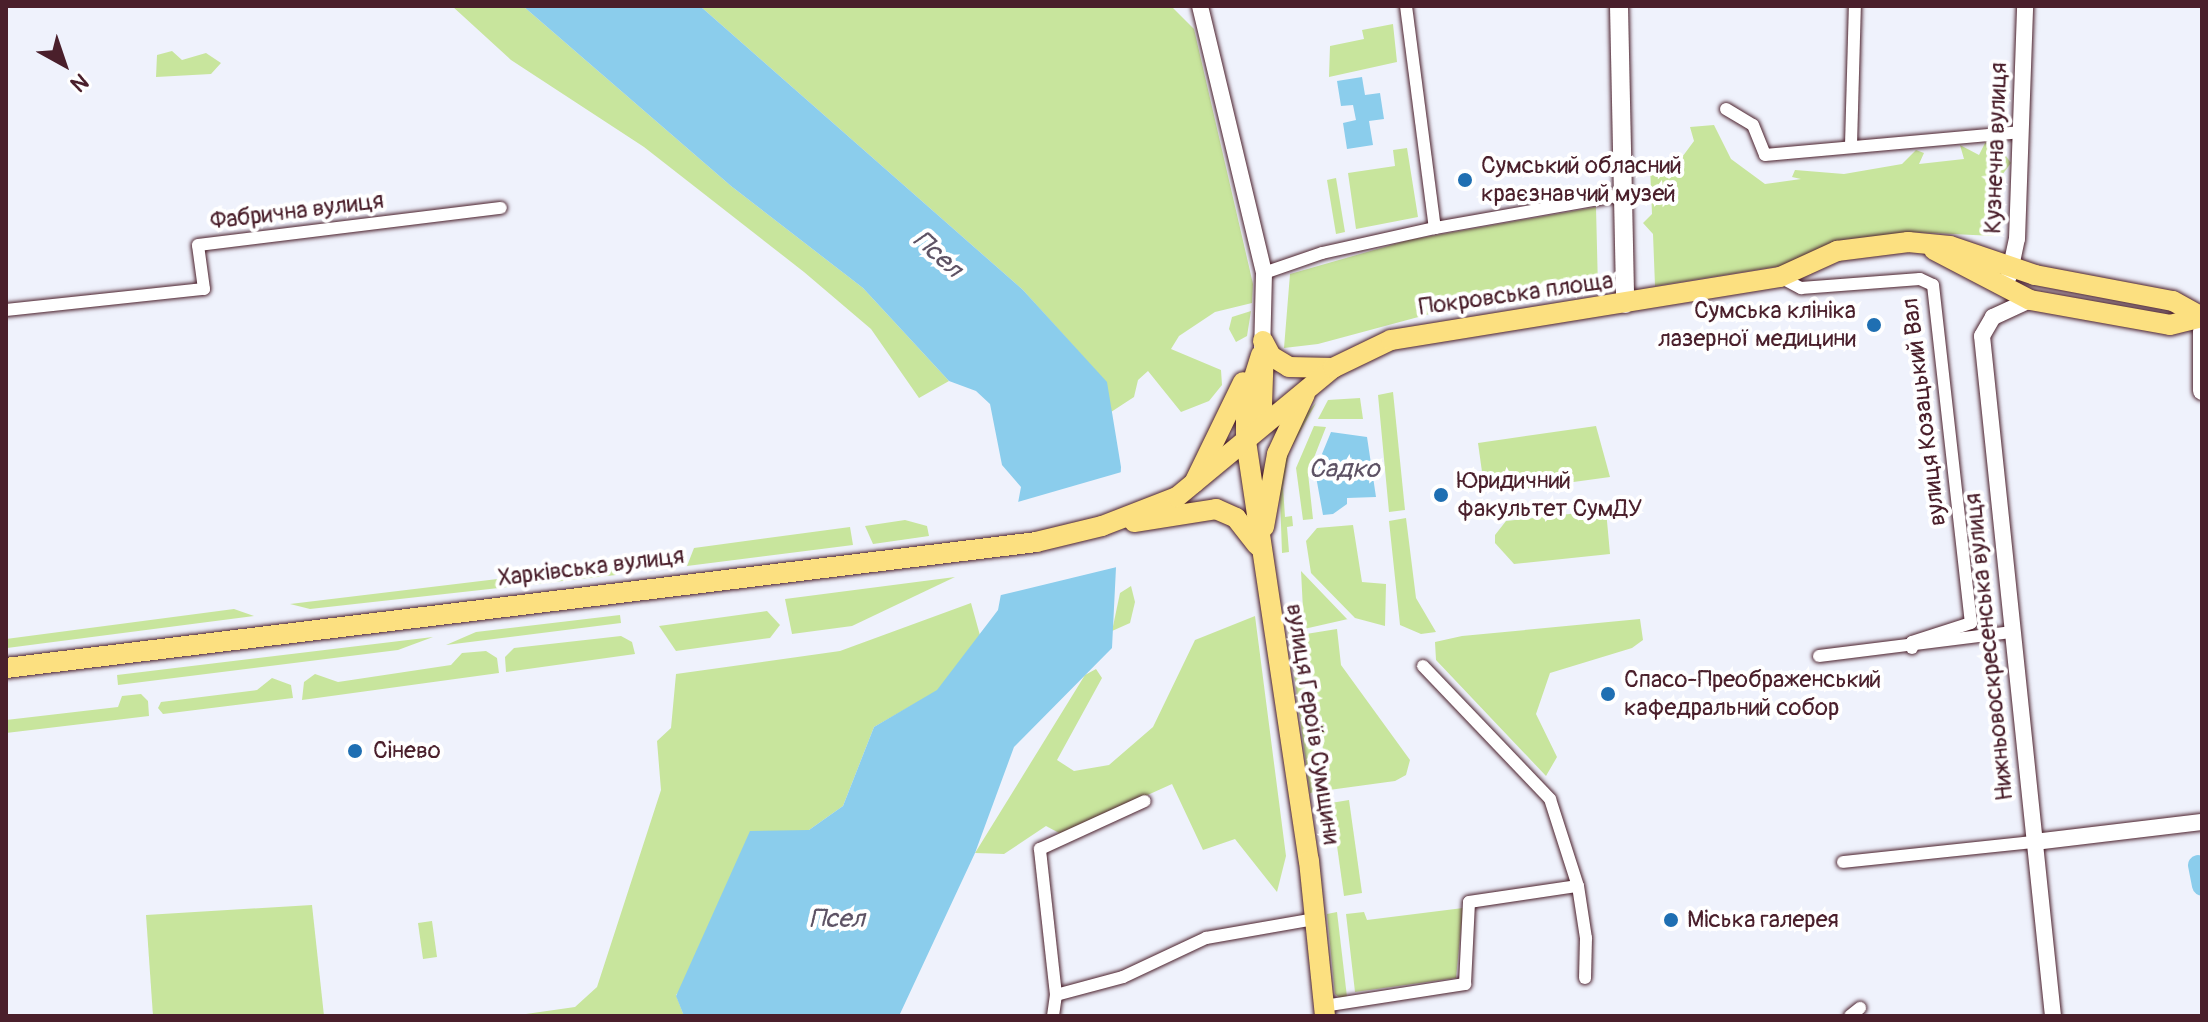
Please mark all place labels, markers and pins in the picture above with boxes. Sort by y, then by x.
place label: Сумський обласний краєзнавчий музей [1481,152,1682,208]
marker: Сумський обласний краєзнавчий музей [1456,171,1474,189]
place label: Сумська клініка лазерної медицини [1658,297,1856,353]
marker: Сумська клініка лазерної медицини [1863,314,1885,336]
place label: Юридичний факультет СумДУ [1457,467,1642,523]
marker: Юридичний факультет СумДУ [1432,486,1450,504]
place label: Спасо-Преображенський кафедральний собор [1624,666,1881,722]
marker: Спасо-Преображенський кафедральний собор [1599,685,1617,703]
place label: Сінево [373,737,441,765]
marker: Сінево [344,740,366,762]
place label: Міська галерея [1687,906,1839,934]
marker: Міська галерея [1662,911,1680,929]

